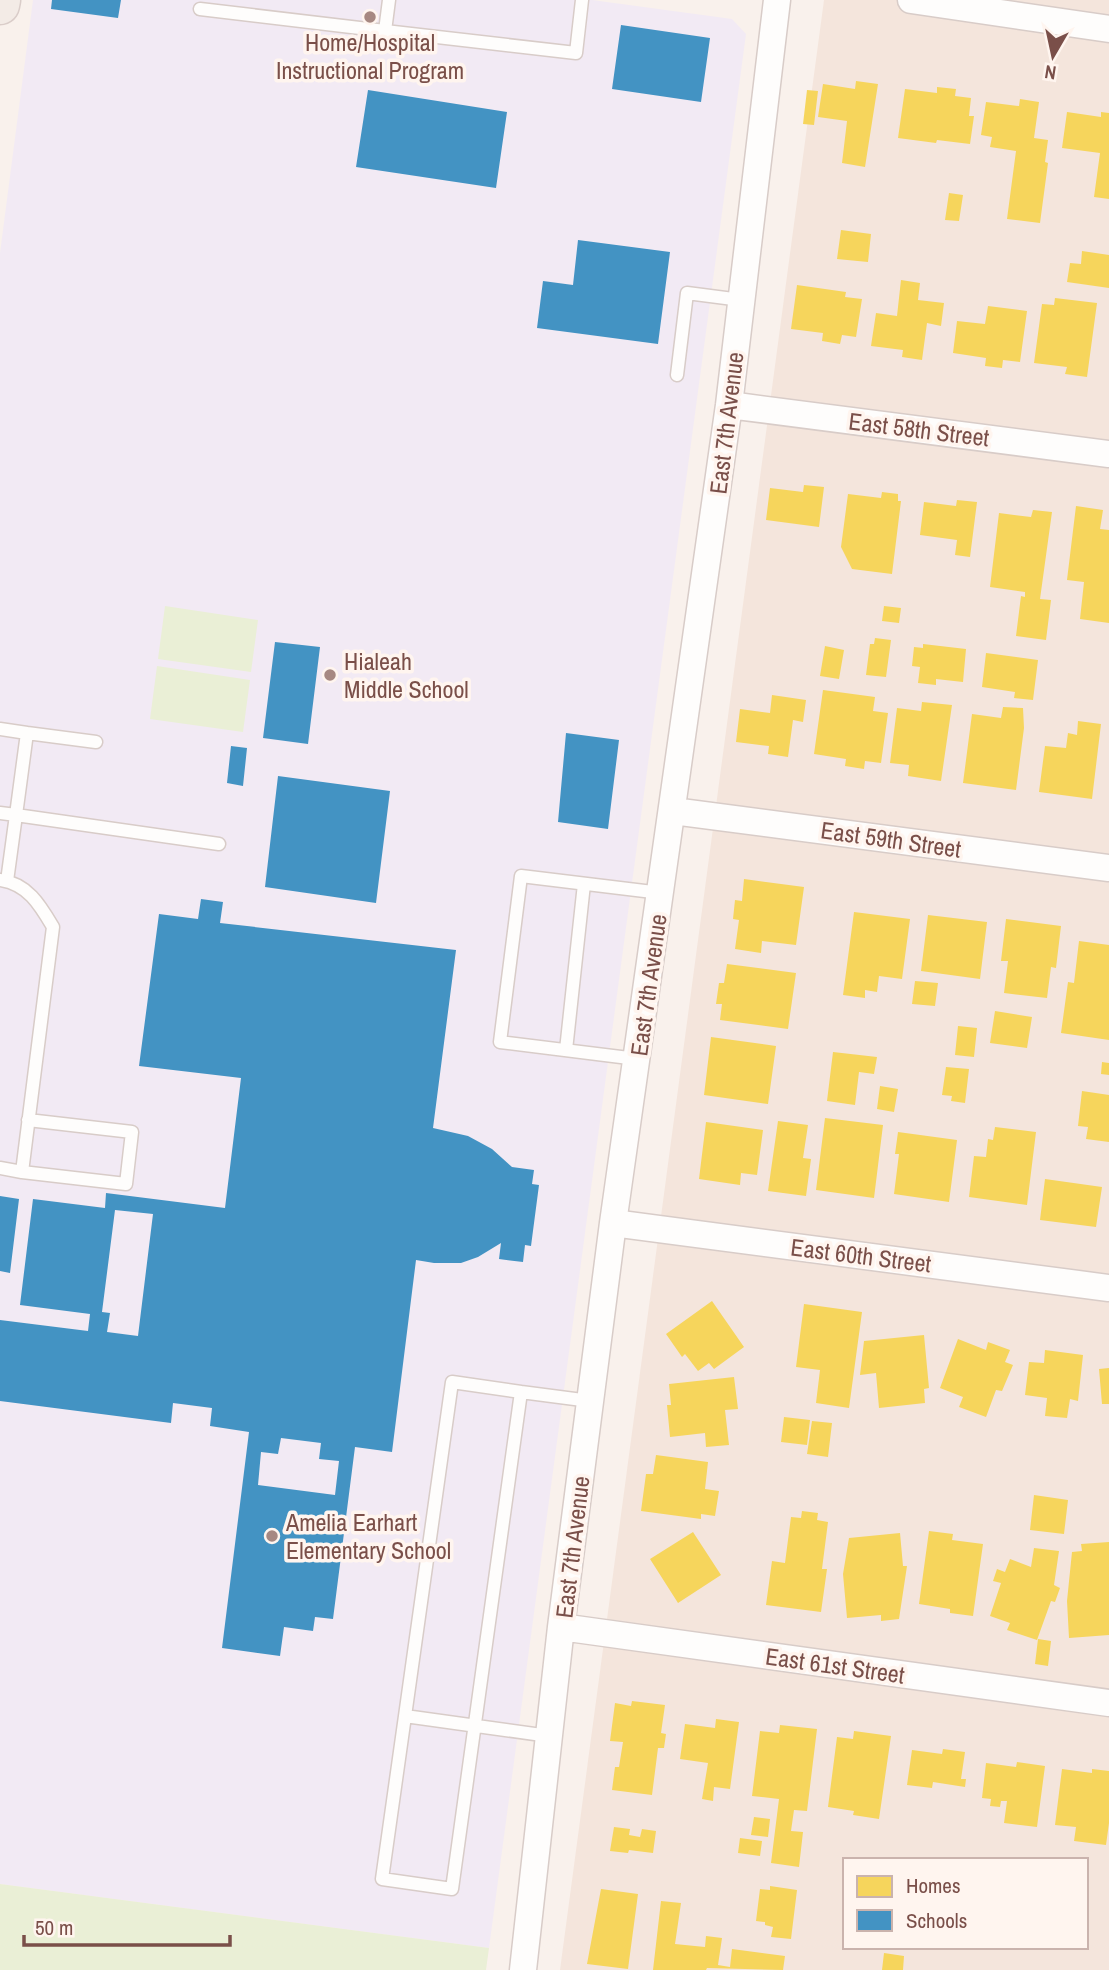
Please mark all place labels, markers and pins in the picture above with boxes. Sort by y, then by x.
marker: Home/Hospital Instructional Program [362,9,378,25]
place label: Home/Hospital Instructional Program [276,26,464,86]
place label: Hialeah Middle School [344,645,469,705]
marker: Hialeah Middle School [322,667,338,683]
place label: Amelia Earhart Elementary School [285,1506,451,1566]
marker: Amelia Earhart Elementary School [264,1528,280,1544]

